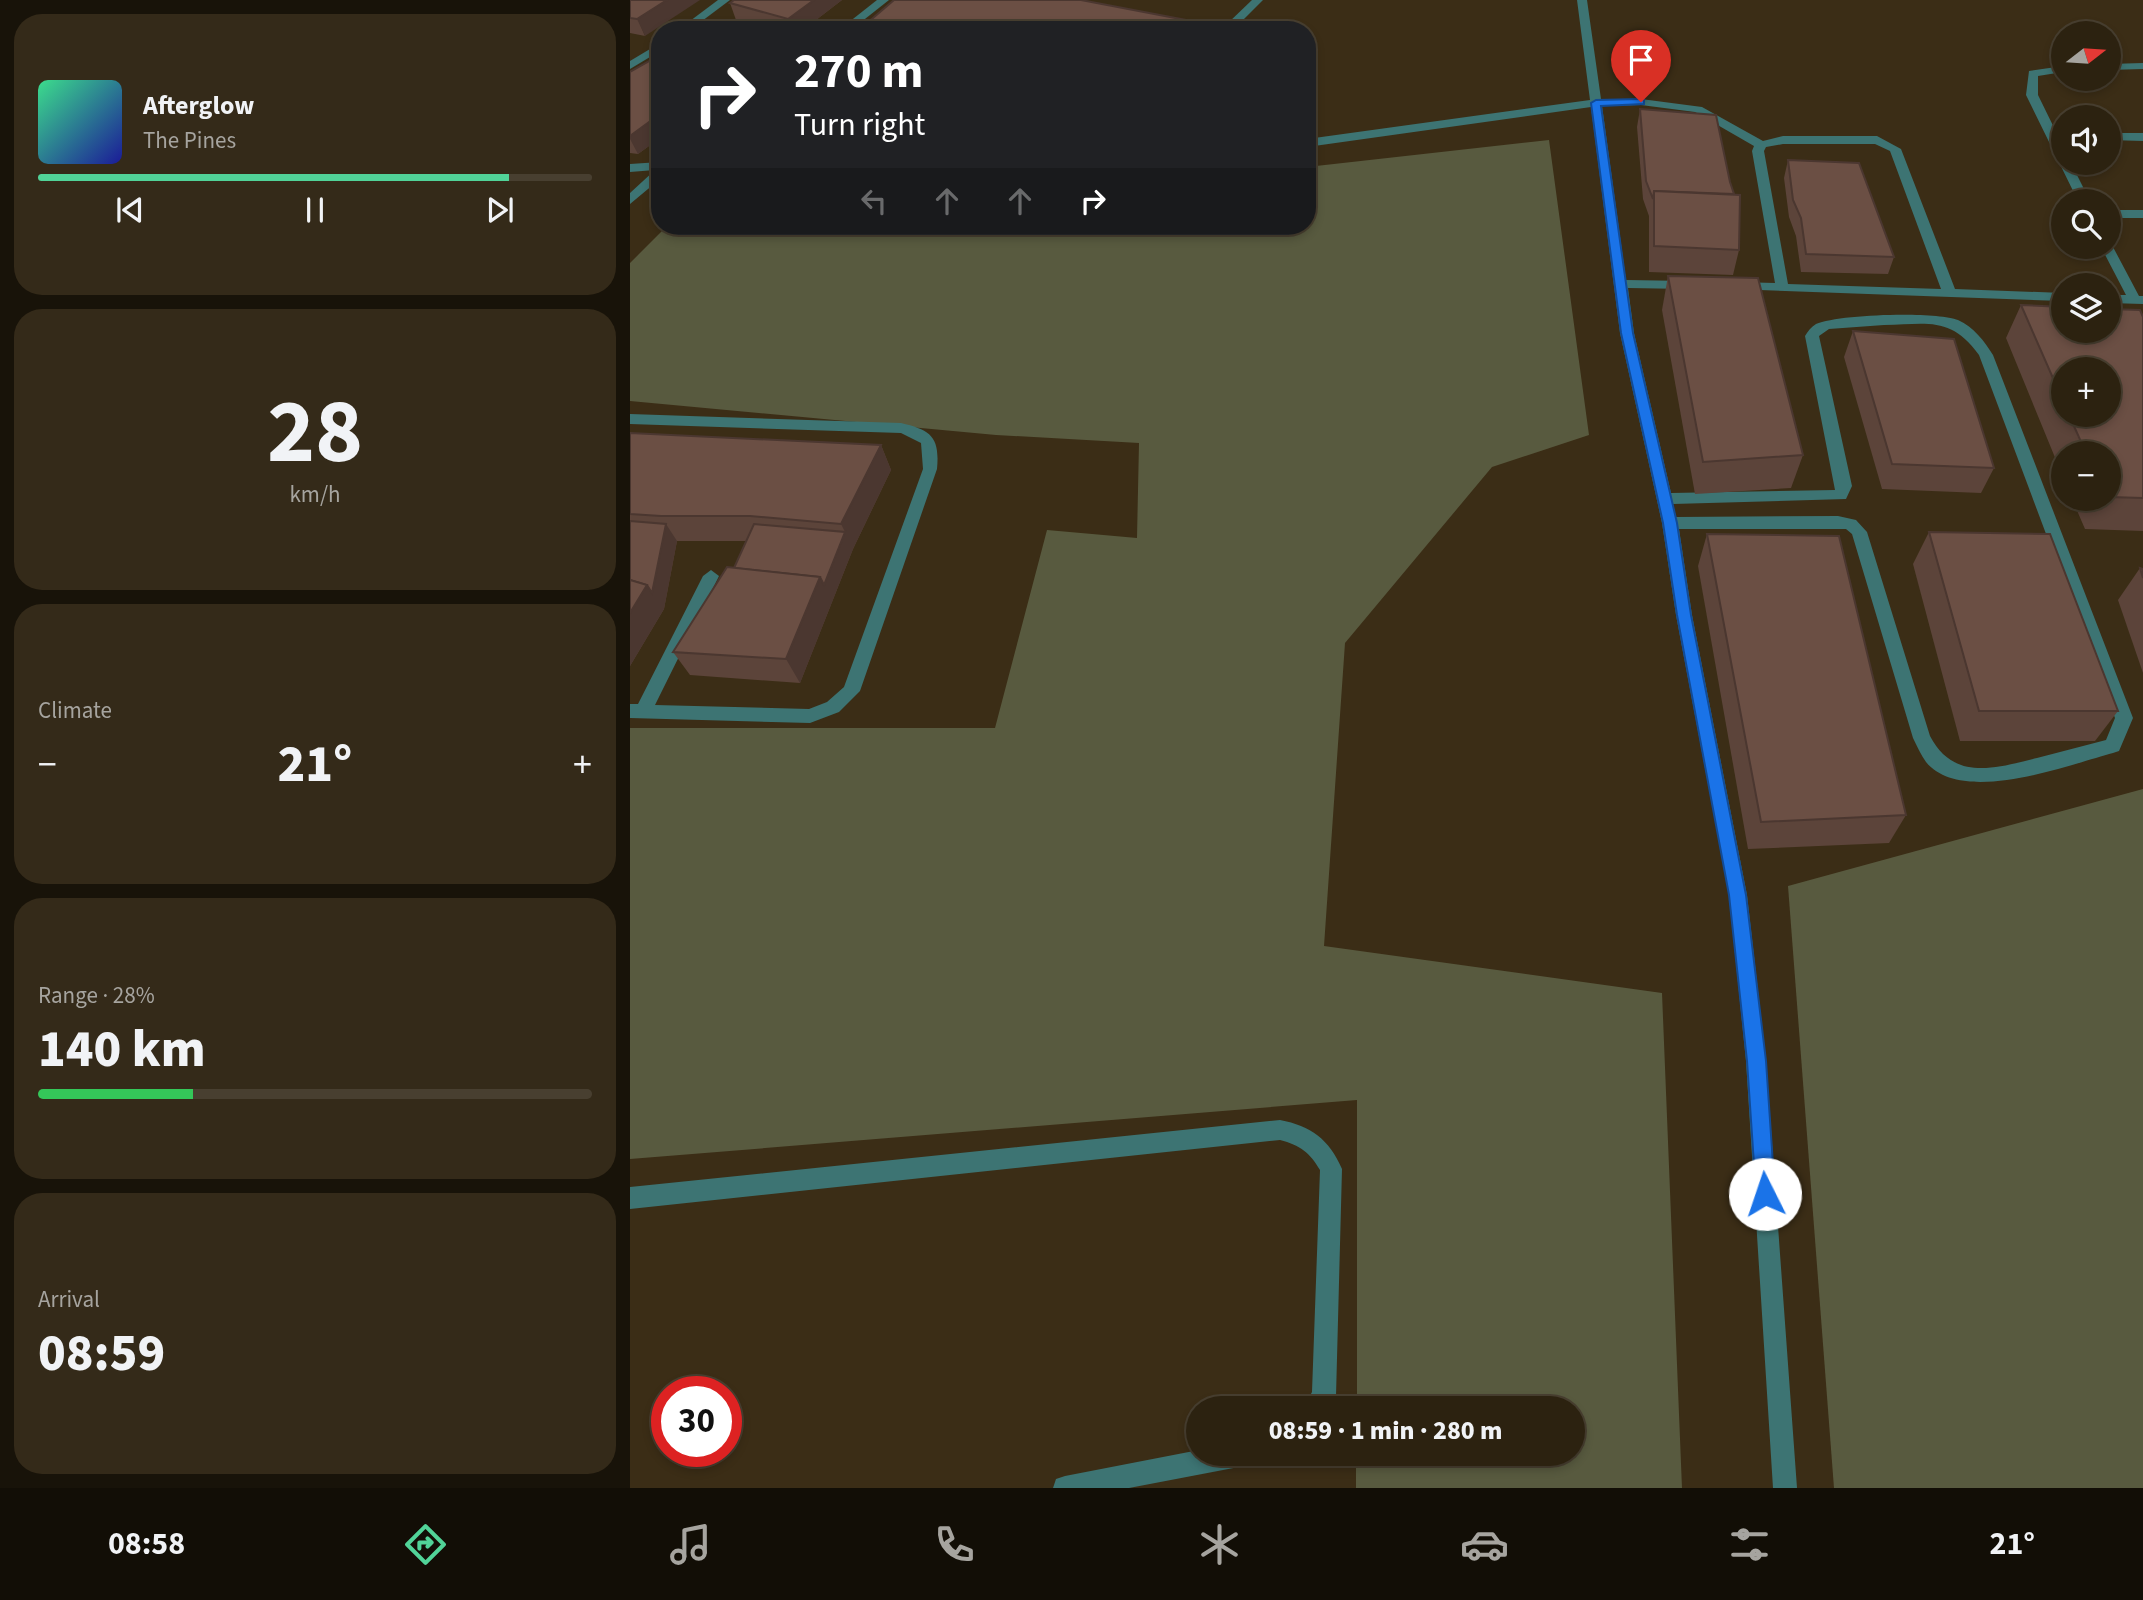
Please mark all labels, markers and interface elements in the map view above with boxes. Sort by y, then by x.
north arrow [2051,21,2121,91]
map controls [2051,21,2121,511]
pin [1611,30,1671,102]
text: 270 m [794,37,923,107]
icon: arrive [1622,41,1660,79]
icon: right [679,49,770,140]
text: Afterglow [143,87,254,124]
text: Turn right [794,102,925,148]
button: sound [2051,105,2121,175]
text: The Pines [143,124,236,157]
icon: left [855,182,893,220]
icon: ahead [928,182,966,220]
icon: ahead [1001,182,1039,220]
icon: right [1074,182,1112,220]
button: search [2051,189,2121,259]
icon: previous [111,191,149,229]
icon: pause [296,191,334,229]
icon: next [481,191,519,229]
button: layers [2051,273,2121,343]
button: + [2051,357,2121,427]
text: 28 [267,368,363,497]
button: − [2051,441,2121,511]
text: km/h [289,478,341,511]
text: Climate [38,694,112,727]
text: 21° [278,728,352,802]
text: − [38,738,57,792]
text: + [573,738,592,792]
text: Range · 28% [38,979,155,1012]
text: 140 km [38,1013,206,1087]
position arrow [1728,1157,1802,1231]
text: Arrival [38,1283,100,1316]
text: 08:59 [38,1317,165,1391]
speed limit sign: 30 [651,1376,742,1467]
text: 08:59 · 1 min · 280 m [1269,1412,1502,1449]
icon: directions [401,1520,450,1569]
icon: music [666,1520,715,1569]
icon: phone [930,1520,979,1569]
icon: climate [1195,1520,1244,1569]
icon: car [1460,1520,1509,1569]
icon: filters [1725,1520,1774,1569]
text: 08:58 [108,1521,185,1567]
text: 21° [1990,1521,2035,1567]

